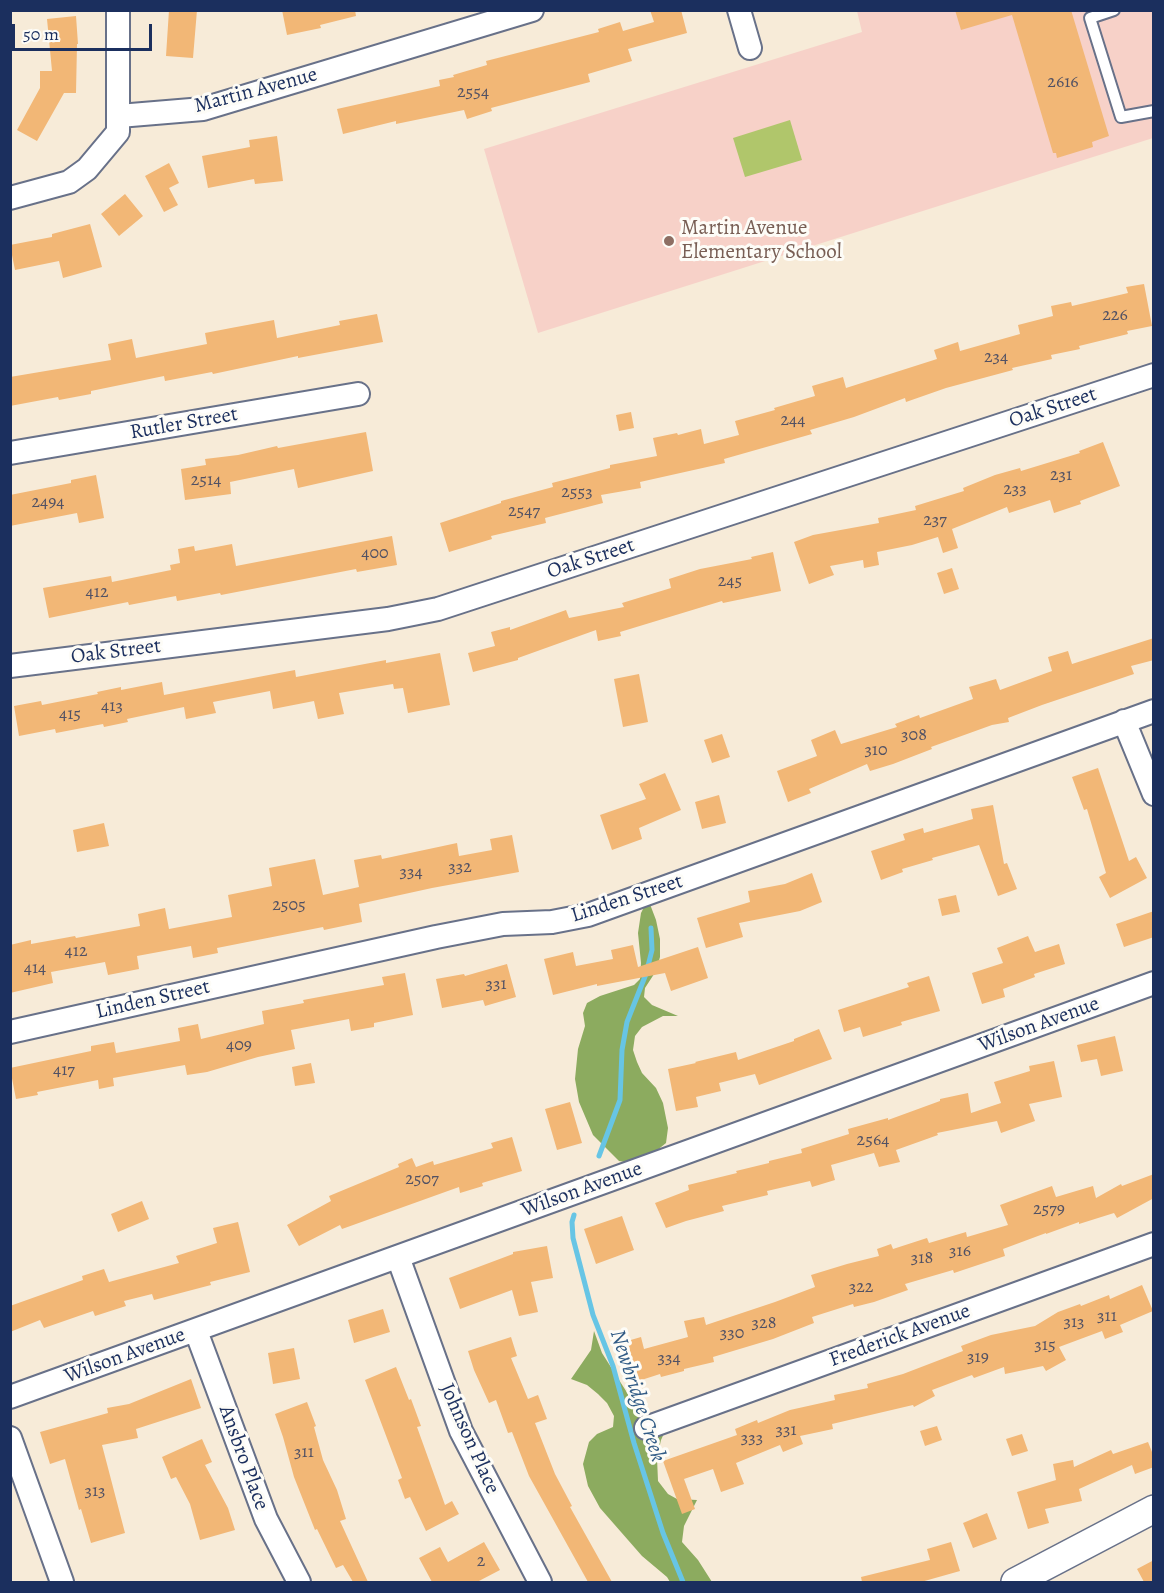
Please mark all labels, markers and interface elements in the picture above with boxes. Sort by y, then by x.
scale bar [15,12,154,50]
text: 50 m [23,22,59,46]
street label: Martin Avenue [192,62,320,120]
house number: 2616 [1047,72,1079,94]
house number: 2554 [457,82,489,104]
place label: Martin Avenue Elementary School [681,216,842,266]
marker: Martin Avenue Elementary School [662,234,676,248]
house number: 226 [1102,305,1128,327]
house number: 234 [984,347,1008,369]
street label: Oak Street [1006,382,1100,434]
street label: Rutler Street [128,402,240,446]
house number: 244 [781,410,805,432]
house number: 231 [1050,465,1072,487]
house number: 2514 [191,470,221,492]
house number: 233 [1003,479,1027,501]
house number: 2553 [561,482,593,504]
house number: 2494 [31,492,65,514]
house number: 2547 [508,501,540,523]
house number: 237 [923,510,947,532]
street label: Oak Street [544,533,638,585]
house number: 400 [361,543,389,565]
house number: 245 [718,571,742,593]
house number: 412 [86,582,108,604]
street label: Oak Street [70,634,162,670]
house number: 413 [101,696,123,718]
house number: 415 [59,704,81,726]
house number: 308 [901,725,927,747]
house number: 310 [864,740,888,762]
house number: 332 [448,857,472,879]
house number: 334 [399,862,423,884]
street label: Linden Street [568,869,686,929]
house number: 2505 [272,895,306,917]
house number: 412 [65,941,87,963]
house number: 414 [24,958,46,980]
house number: 331 [485,974,507,996]
street label: Linden Street [94,975,212,1025]
street label: Wilson Avenue [975,991,1103,1059]
house number: 409 [226,1035,252,1057]
house number: 417 [53,1060,75,1082]
house number: 2564 [857,1130,889,1152]
street label: Wilson Avenue [518,1156,646,1224]
house number: 2507 [405,1169,439,1191]
house number: 2579 [1033,1199,1065,1221]
house number: 316 [949,1241,971,1263]
house number: 318 [911,1248,933,1270]
house number: 322 [849,1277,873,1299]
street label: Frederick Avenue [826,1299,974,1373]
house number: 311 [1097,1306,1117,1328]
house number: 313 [1063,1312,1085,1334]
house number: 328 [752,1313,776,1335]
street label: Wilson Avenue [61,1322,189,1390]
house number: 330 [720,1323,744,1345]
water label: Newbridge Creek [603,1327,671,1465]
house number: 315 [1034,1335,1056,1357]
house number: 319 [967,1347,989,1369]
house number: 334 [657,1348,681,1370]
street label: Johnson Place [433,1380,505,1498]
street label: Ansbro Place [212,1402,274,1514]
house number: 331 [775,1420,797,1442]
house number: 333 [741,1428,763,1450]
house number: 311 [294,1442,314,1464]
house number: 313 [84,1481,106,1503]
house number: 2 [477,1551,485,1573]

